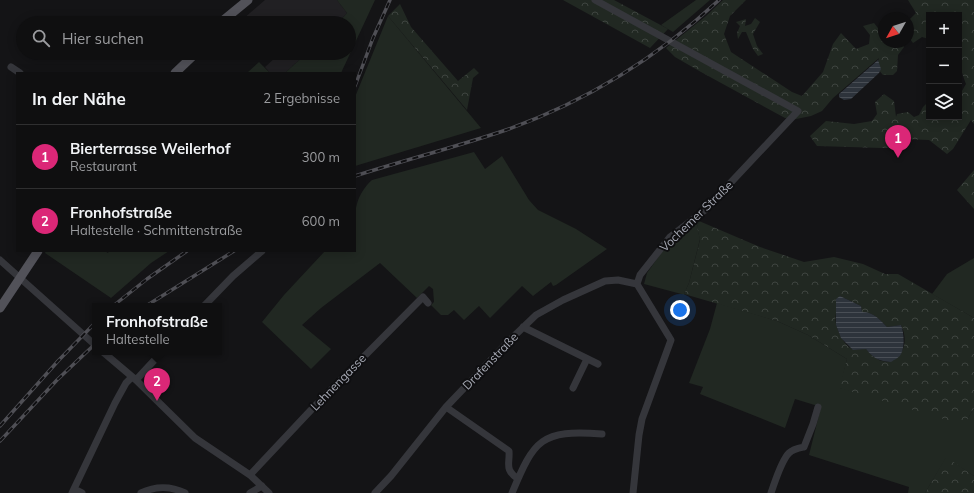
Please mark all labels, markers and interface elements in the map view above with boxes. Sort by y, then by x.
north arrow [878,12,914,48]
map controls [926,12,962,120]
button: + [926,12,962,48]
search box [16,16,356,60]
icon: search [30,27,52,49]
text: Hier suchen [62,29,144,48]
button: − [926,48,962,84]
button: layers [926,84,962,120]
text: In der Nähe [32,88,126,109]
text: 2 Ergebnisse [263,90,340,106]
pin: 1 [885,125,911,158]
text: Bierterrasse Weilerhof [70,139,230,158]
text: 1 [41,149,49,165]
text: 300 m [302,149,340,165]
text: Restaurant [70,158,137,174]
street label: Vochemer Straße [656,177,736,255]
text: Fronhofstraße [70,203,172,222]
text: 2 [41,213,49,229]
text: 600 m [302,213,340,229]
text: Haltestelle · Schmittenstraße [70,222,242,238]
your location [670,300,690,320]
popup [92,303,222,355]
text: Fronhofstraße [106,312,208,331]
street label: Drafenstraße [459,329,521,393]
text: Haltestelle [106,331,170,347]
street label: Lehnengasse [307,350,369,414]
pin: 2 [144,368,170,401]

